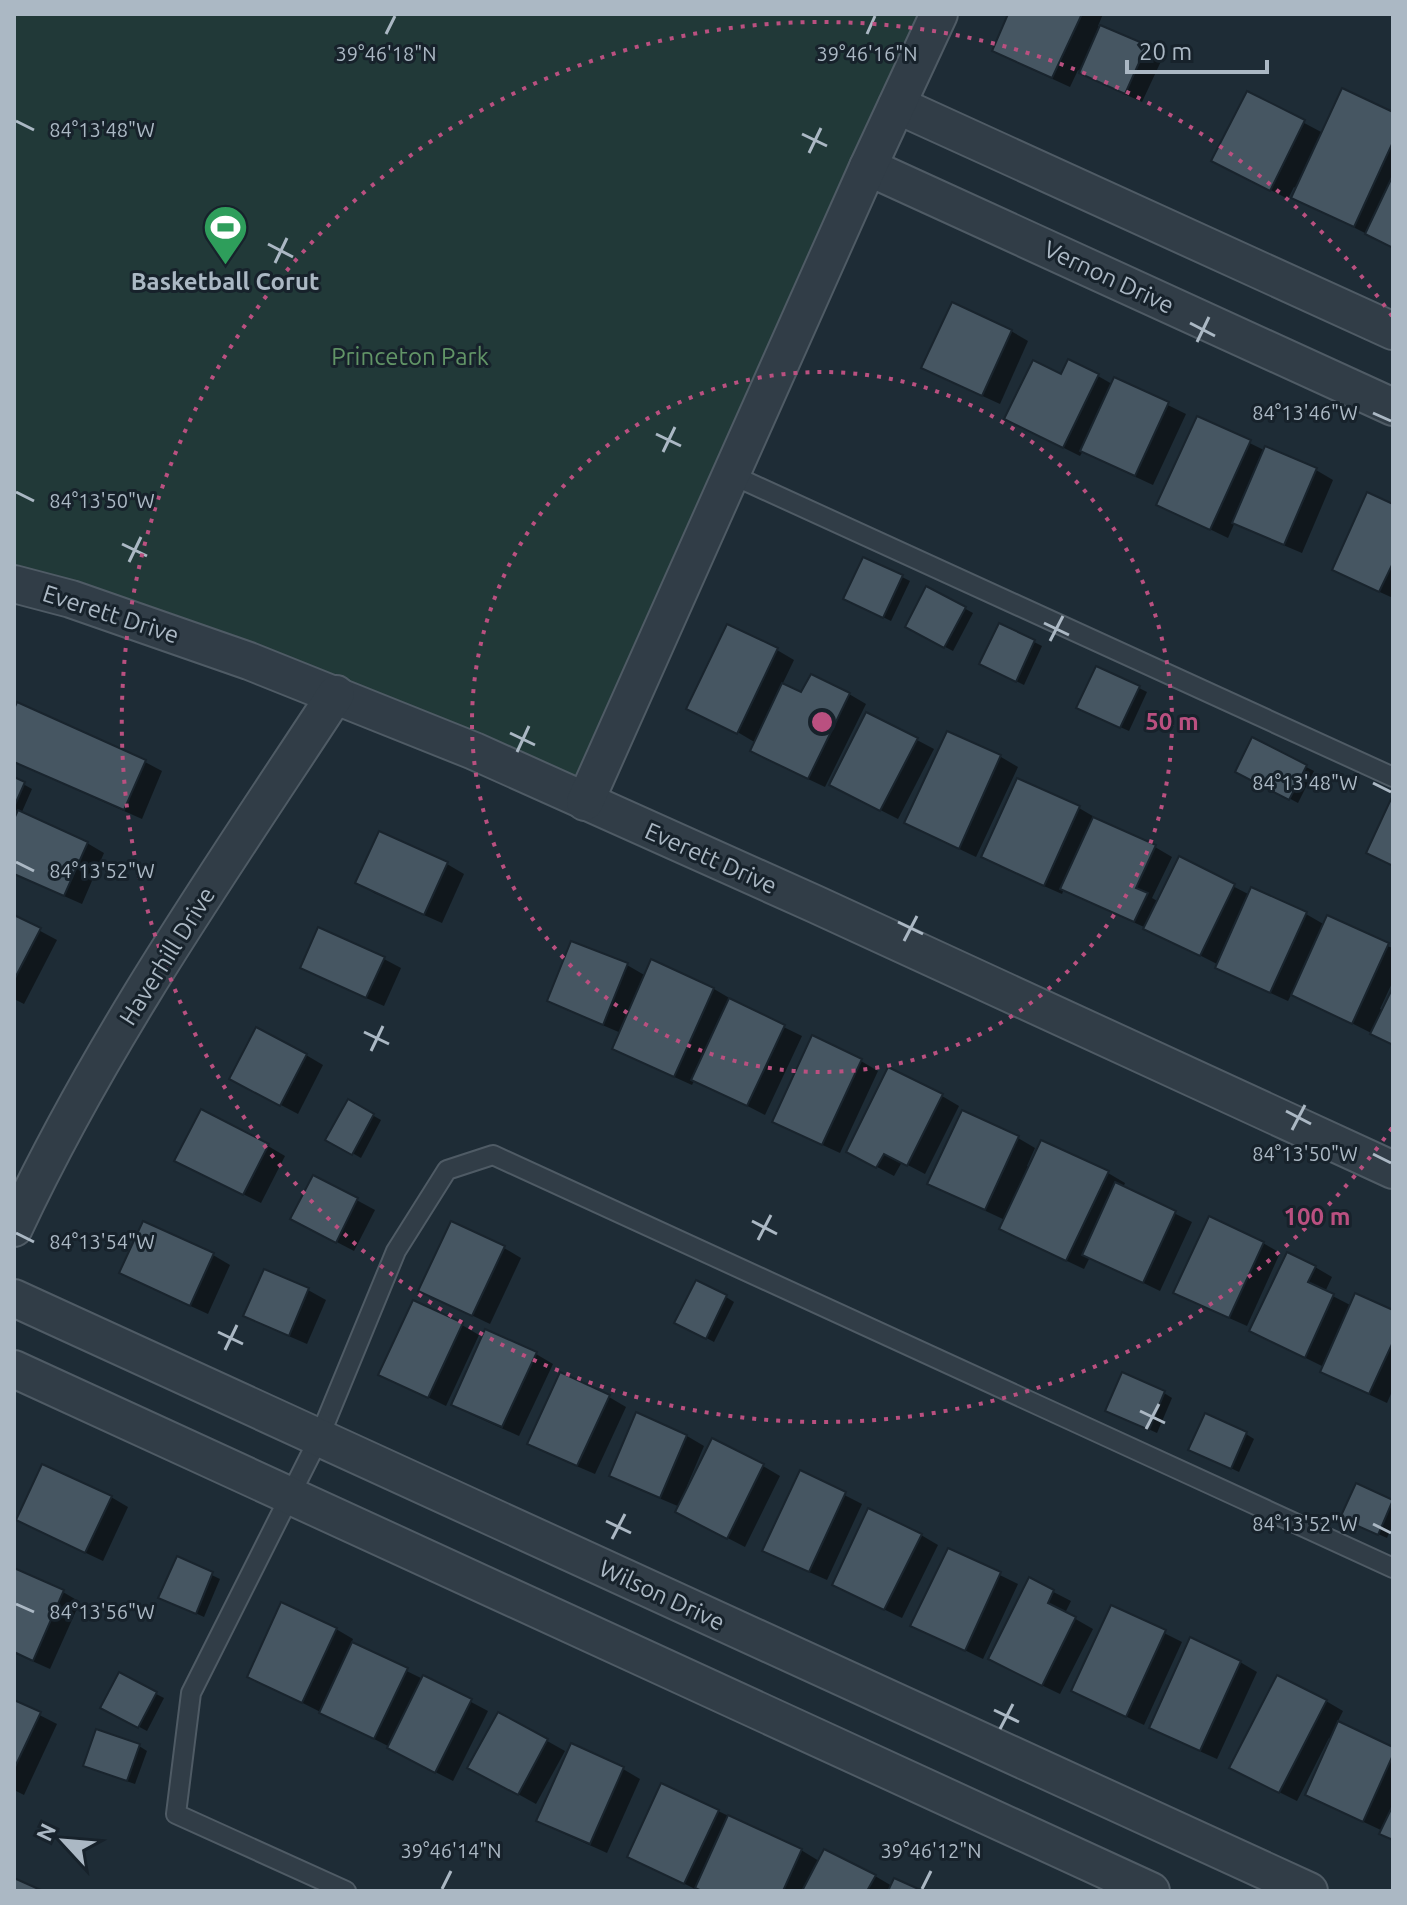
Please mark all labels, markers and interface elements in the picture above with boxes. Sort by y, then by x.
scale bar [1127,24,1267,74]
text: 20 m [1139,38,1192,65]
text: 39°46'18"N [335,42,437,65]
text: 39°46'16"N [816,42,918,65]
text: 84°13'48"W [49,118,155,141]
sports icon: Basketball Corut [201,203,249,266]
street label: Vernon Drive [1040,235,1178,319]
place label: Basketball Corut [131,268,319,295]
park label: Princeton Park [331,343,489,370]
text: 84°13'46"W [1252,401,1358,424]
text: 84°13'50"W [49,489,155,512]
street label: Everett Drive [40,579,182,649]
centre of rings [808,708,836,736]
text: 50 m [1145,708,1199,735]
text: 84°13'48"W [1252,771,1358,794]
street label: Everett Drive [641,817,781,899]
text: 84°13'52"W [49,859,155,882]
street label: Haverhill Drive [114,882,220,1030]
text: 84°13'50"W [1252,1142,1358,1165]
text: 100 m [1284,1203,1350,1230]
text: 84°13'54"W [49,1230,155,1253]
text: 84°13'52"W [1252,1512,1358,1535]
street label: Wilson Drive [595,1554,729,1636]
text: 84°13'56"W [49,1600,155,1623]
north arrow [24,1801,104,1881]
text: N [31,1819,60,1845]
text: 39°46'14"N [400,1839,502,1862]
text: 39°46'12"N [880,1839,982,1862]

